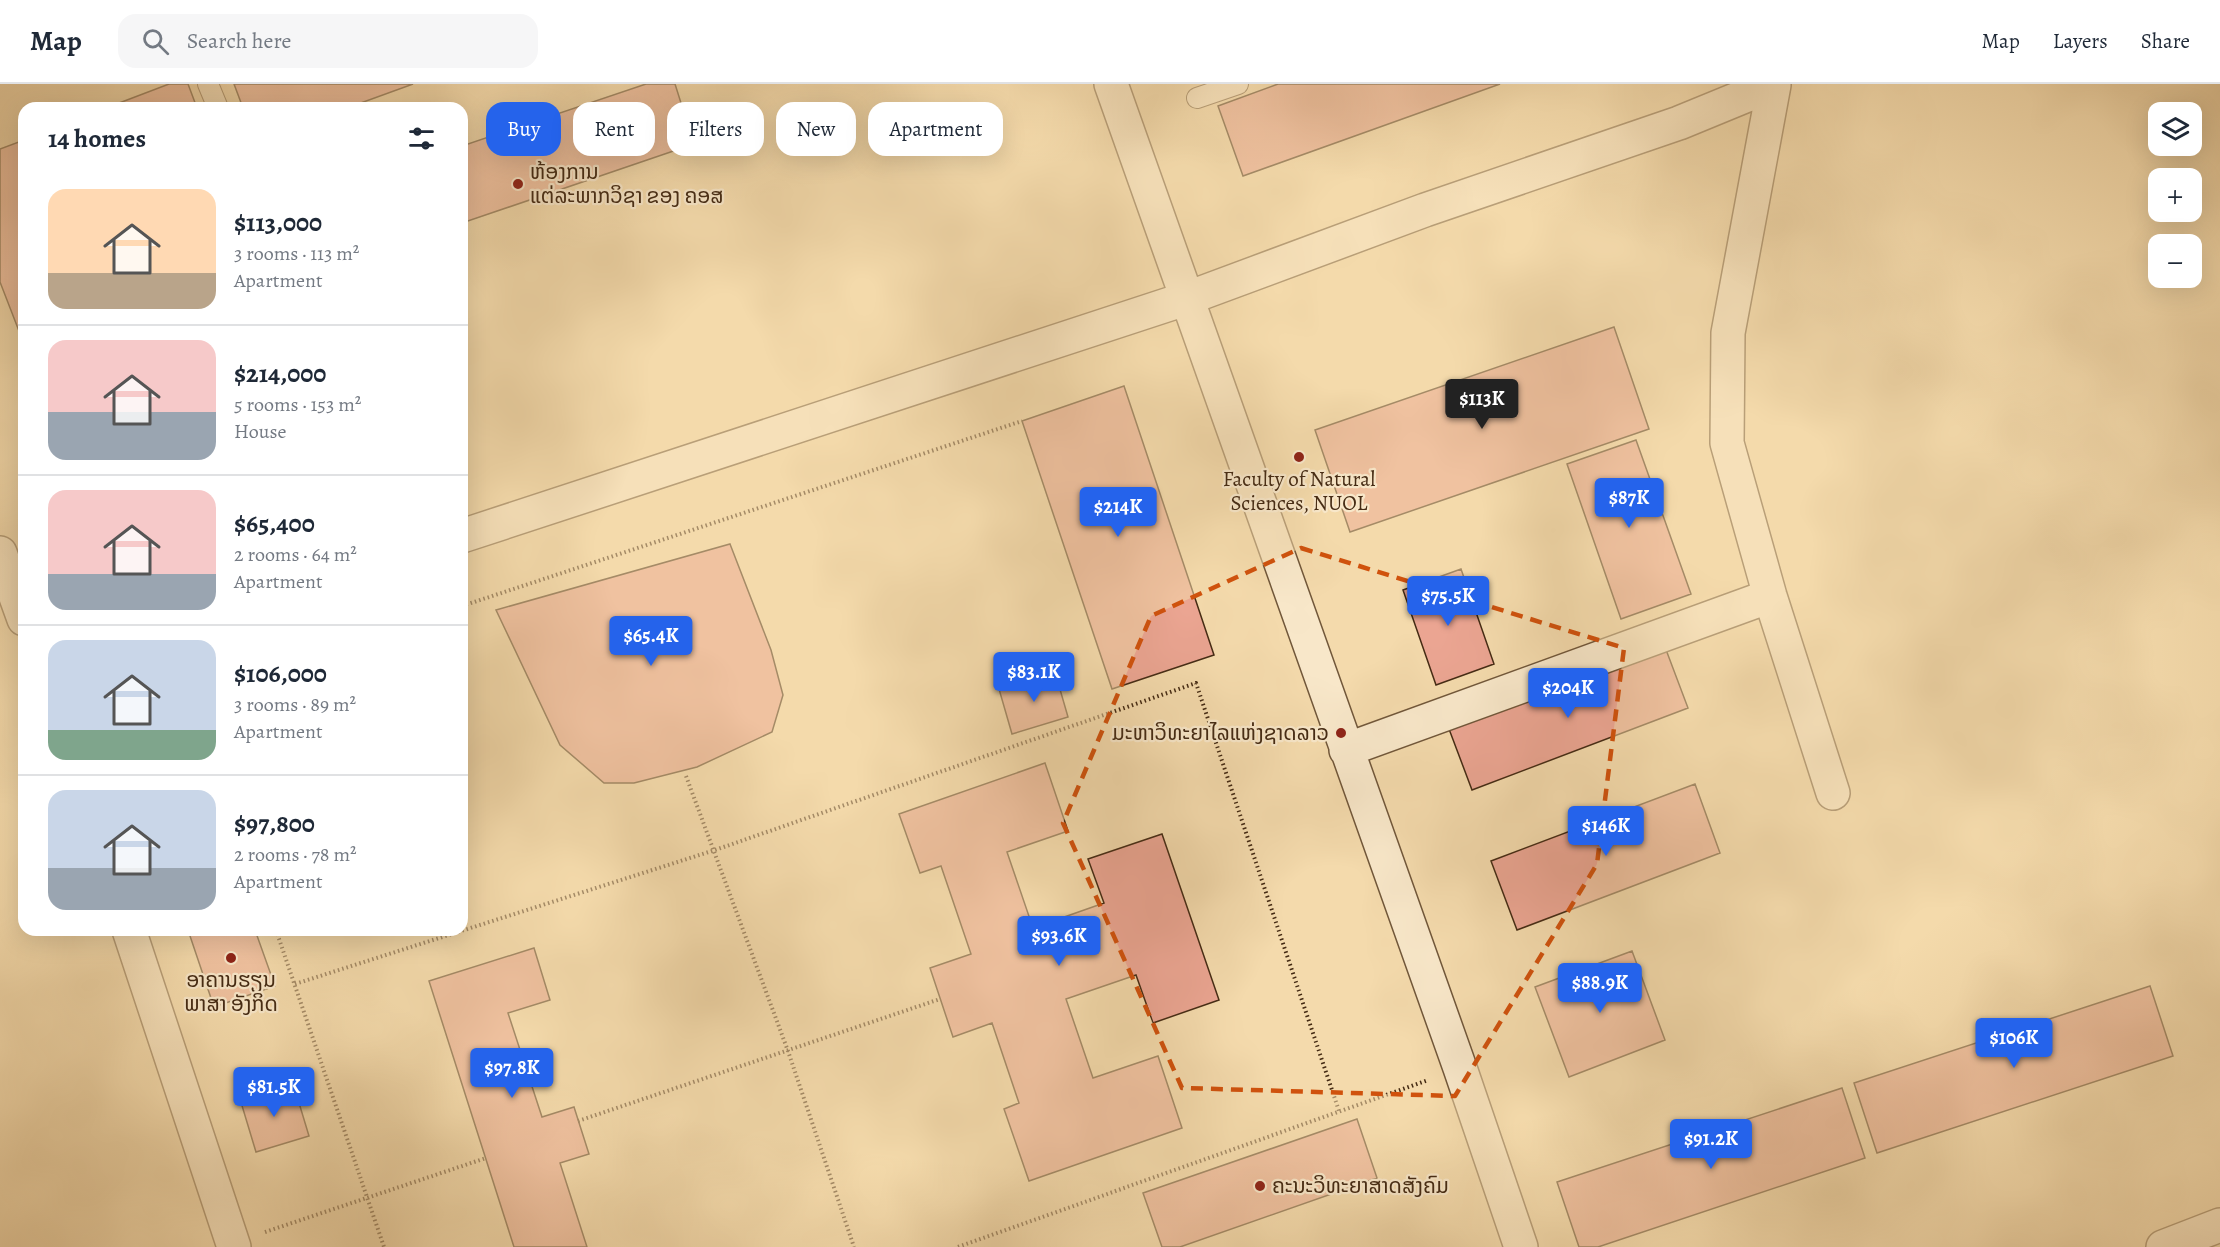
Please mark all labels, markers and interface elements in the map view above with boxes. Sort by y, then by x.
search box [118,14,538,68]
text: Map [30,22,82,60]
icon: search [139,25,172,58]
text: Search here [187,26,291,56]
text: Map [1981,27,2020,55]
text: Layers [2053,27,2108,55]
text: Share [2141,27,2190,55]
chip: Buy [486,102,561,156]
chip: Rent [573,102,655,156]
chip: Filters [667,102,764,156]
chip: New [776,102,856,156]
chip: Apartment [868,102,1003,156]
map controls [2148,102,2202,288]
button: layers [2148,102,2202,156]
text: 14 homes [48,121,146,156]
icon: filters [405,122,438,155]
place label: ຫ້ອງການ ແຕ່ລະພາກວິຊາ ຂອງ ຄອສ [530,158,724,210]
button: + [2148,168,2202,222]
marker: ຫ້ອງການ ແຕ່ລະພາກວິຊາ ຂອງ ຄອສ [511,177,525,191]
text: $113,000 [234,205,322,240]
icon: home [96,213,168,285]
button: − [2148,234,2202,288]
text: 3 rooms · 113 m² [234,240,359,267]
text: Apartment [234,267,323,294]
text: $214,000 [234,356,326,391]
icon: home [96,364,168,436]
pin: $113K [1440,379,1524,430]
text: $113K [1459,385,1505,412]
text: 5 rooms · 153 m² [234,391,361,418]
text: House [234,418,286,445]
marker: Faculty of Natural Sciences, NUOL [1292,450,1306,464]
place label: Faculty of Natural Sciences, NUOL [1223,465,1375,517]
pin: $87K [1593,478,1665,529]
text: $87K [1609,484,1649,511]
pin: $214K [1076,487,1160,538]
text: $214K [1094,493,1142,520]
text: $65,400 [234,506,315,541]
icon: home [96,514,168,586]
text: 2 rooms · 64 m² [234,541,357,568]
text: Apartment [234,568,323,595]
pin: $75.5K [1399,576,1497,627]
text: $75.5K [1421,582,1475,609]
pin: $65.4K [602,616,700,667]
text: $65.4K [623,622,679,649]
pin: $83.1K [985,652,1083,703]
text: $106,000 [234,656,327,691]
text: $83.1K [1007,658,1061,685]
icon: home [96,664,168,736]
pin: $204K [1526,668,1610,719]
text: $204K [1542,674,1594,701]
text: 3 rooms · 89 m² [234,691,356,718]
text: Apartment [234,718,323,745]
place label: ມະຫາວິທະຍາໄລແຫ່ງຊາດລາວ [1112,719,1329,747]
marker: ມະຫາວິທະຍາໄລແຫ່ງຊາດລາວ [1334,726,1348,740]
text: $97,800 [234,806,315,841]
pin: $146K [1564,806,1648,857]
text: $146K [1582,812,1630,839]
icon: home [96,814,168,886]
text: 2 rooms · 78 m² [234,841,357,868]
text: Apartment [234,868,323,895]
pin: $93.6K [1010,916,1108,967]
text: $93.6K [1031,922,1087,949]
marker: ອາຄານຮຽນ ພາສາ ອັງກິດ [224,951,238,965]
pin: $88.9K [1551,963,1649,1014]
place label: ອາຄານຮຽນ ພາສາ ອັງກິດ [184,966,278,1018]
text: $88.9K [1572,969,1628,996]
pin: $106K [1972,1018,2056,1069]
text: $106K [1989,1024,2039,1051]
pin: $97.8K [463,1048,561,1099]
text: $97.8K [484,1054,540,1081]
pin: $81.5K [225,1067,323,1118]
text: $81.5K [247,1073,301,1100]
pin: $91.2K [1662,1119,1760,1170]
text: $91.2K [1684,1125,1738,1152]
place label: ຄະນະວິທະຍາສາດສັງຄົມ [1272,1172,1449,1200]
marker: ຄະນະວິທະຍາສາດສັງຄົມ [1253,1179,1267,1193]

